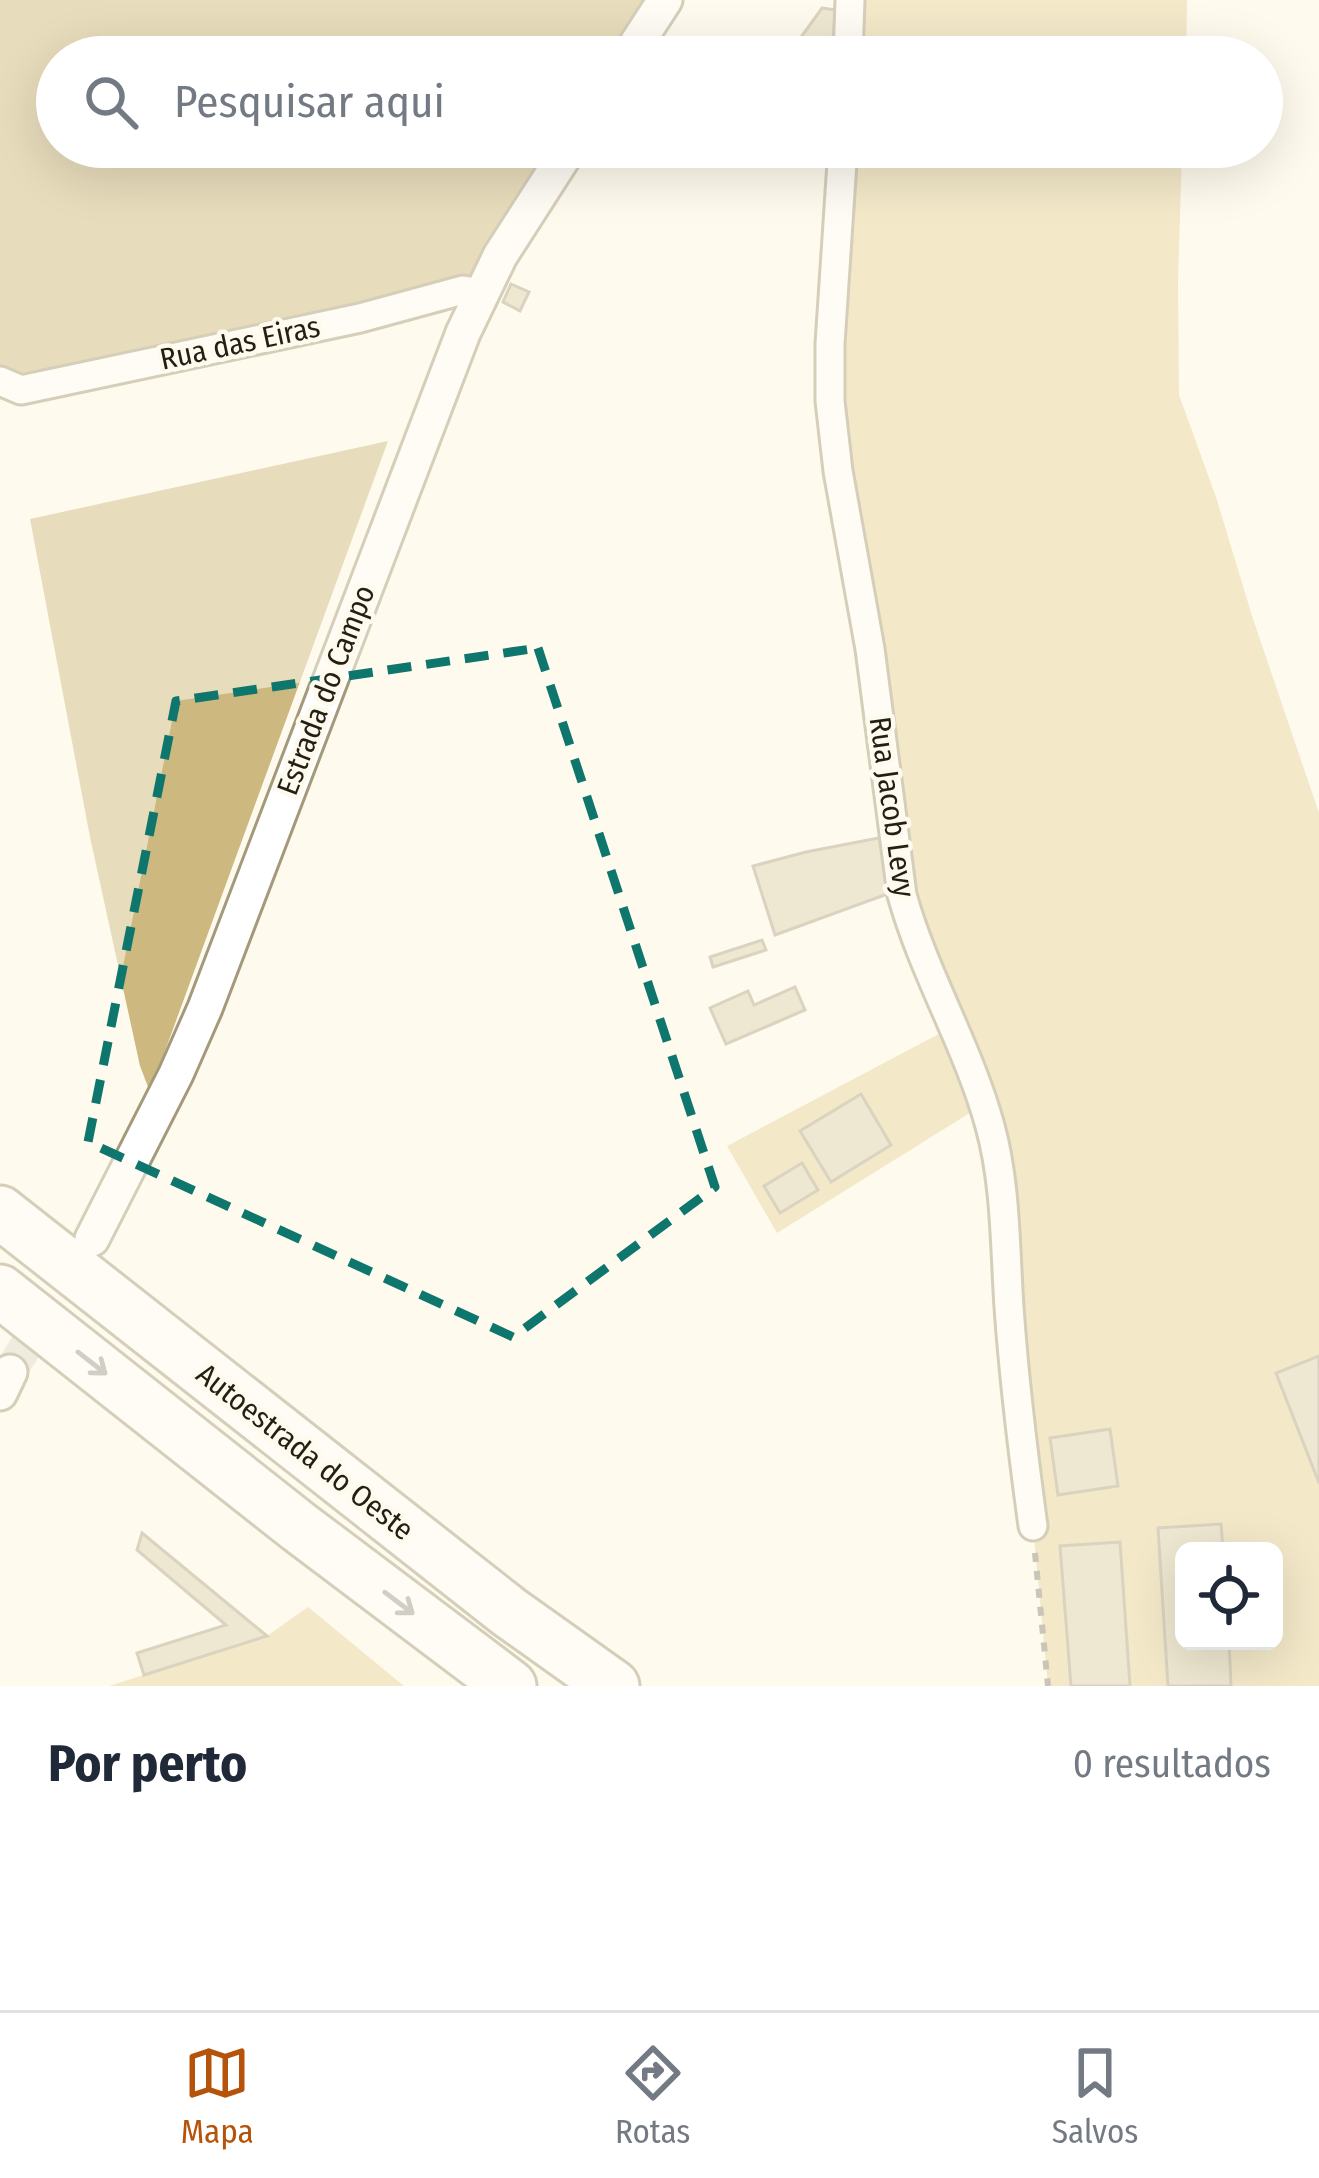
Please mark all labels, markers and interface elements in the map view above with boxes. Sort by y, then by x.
search box [36,36,1283,168]
icon: search [78,69,144,135]
text: Pesquisar aqui [174,75,445,129]
street label: Rua das Eiras [157,308,323,378]
street label: Estrada do Campo [269,580,383,800]
street label: Rua Jacob Levy [862,714,923,900]
one-way arrow [75,1349,107,1376]
street label: Autoestrada do Oeste [189,1356,421,1548]
map controls [1175,1542,1283,1650]
button: locate [1175,1542,1283,1650]
one-way arrow [383,1590,415,1616]
text: Por perto [48,1733,247,1795]
text: 0 resultados [1073,1741,1271,1787]
tab: Mapa [181,2040,254,2152]
tab: Rotas [615,2040,690,2152]
tab: Salvos [1052,2040,1138,2152]

